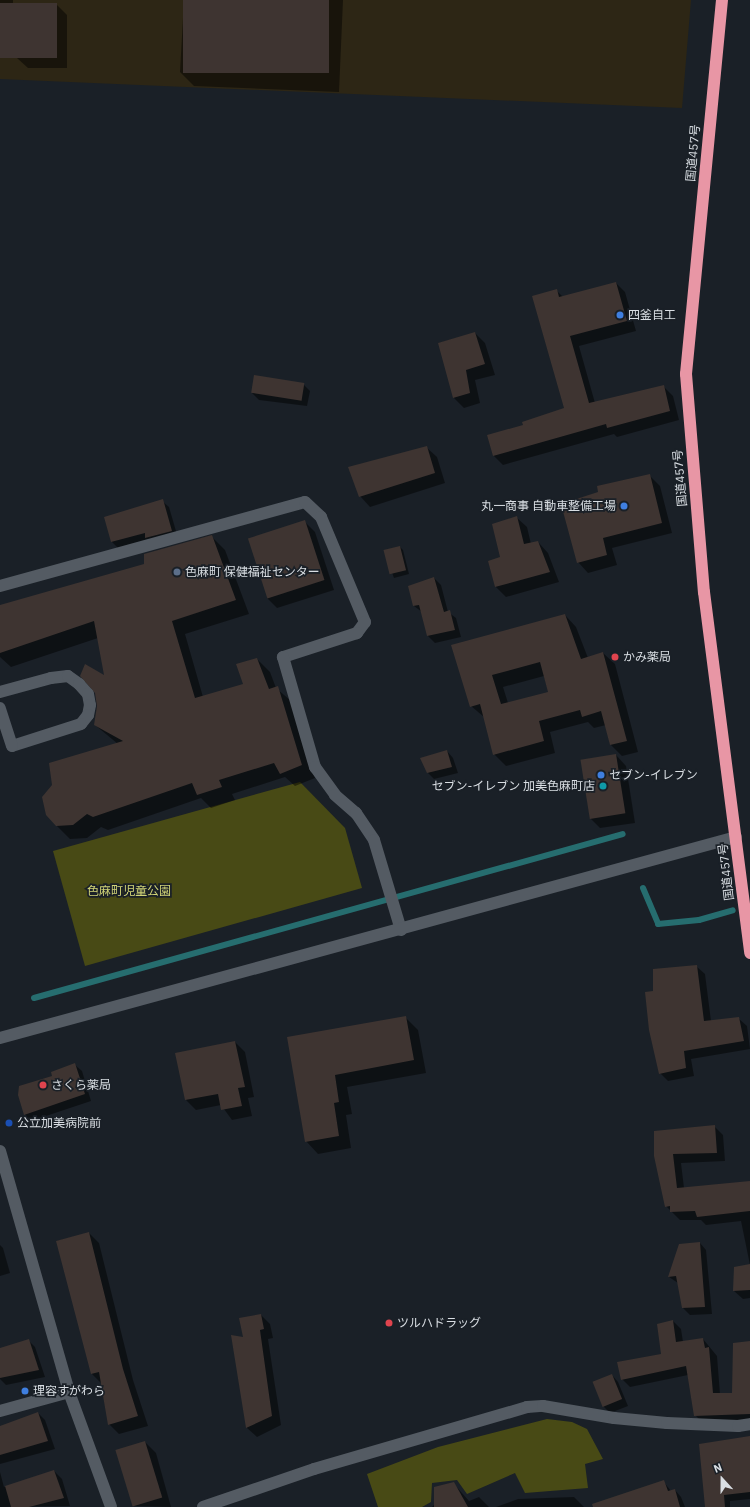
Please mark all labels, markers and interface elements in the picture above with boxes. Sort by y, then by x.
street label: 国道457号 [683,124,703,182]
place label: 四釜自工 [628,308,676,322]
marker: 四釜自工 [615,310,625,320]
street label: 国道457号 [670,449,690,507]
place label: 丸一商事 自動車整備工場 [481,499,616,513]
marker: 丸一商事 自動車整備工場 [619,501,629,511]
place label: 色麻町 保健福祉センター [185,565,320,579]
marker: 色麻町 保健福祉センター [172,567,182,577]
place label: かみ薬局 [623,650,671,664]
marker: かみ薬局 [610,652,620,662]
place label: セブン-イレブン [609,768,698,782]
marker: セブン-イレブン [596,770,606,780]
place label: セブン-イレブン 加美色麻町店 [431,779,595,793]
marker: セブン-イレブン 加美色麻町店 [598,781,608,791]
street label: 国道457号 [715,843,737,901]
park label: 色麻町児童公園 [87,884,171,898]
place label: さくら薬局 [51,1078,111,1092]
marker: さくら薬局 [38,1080,48,1090]
place label: 公立加美病院前 [17,1116,101,1130]
marker: 公立加美病院前 [4,1118,14,1128]
place label: ツルハドラッグ [397,1316,481,1330]
marker: ツルハドラッグ [384,1318,394,1328]
place label: 理容すがわら [33,1384,105,1398]
marker: 理容すがわら [20,1386,30,1396]
north arrow [702,1459,742,1499]
text: N [711,1460,724,1476]

